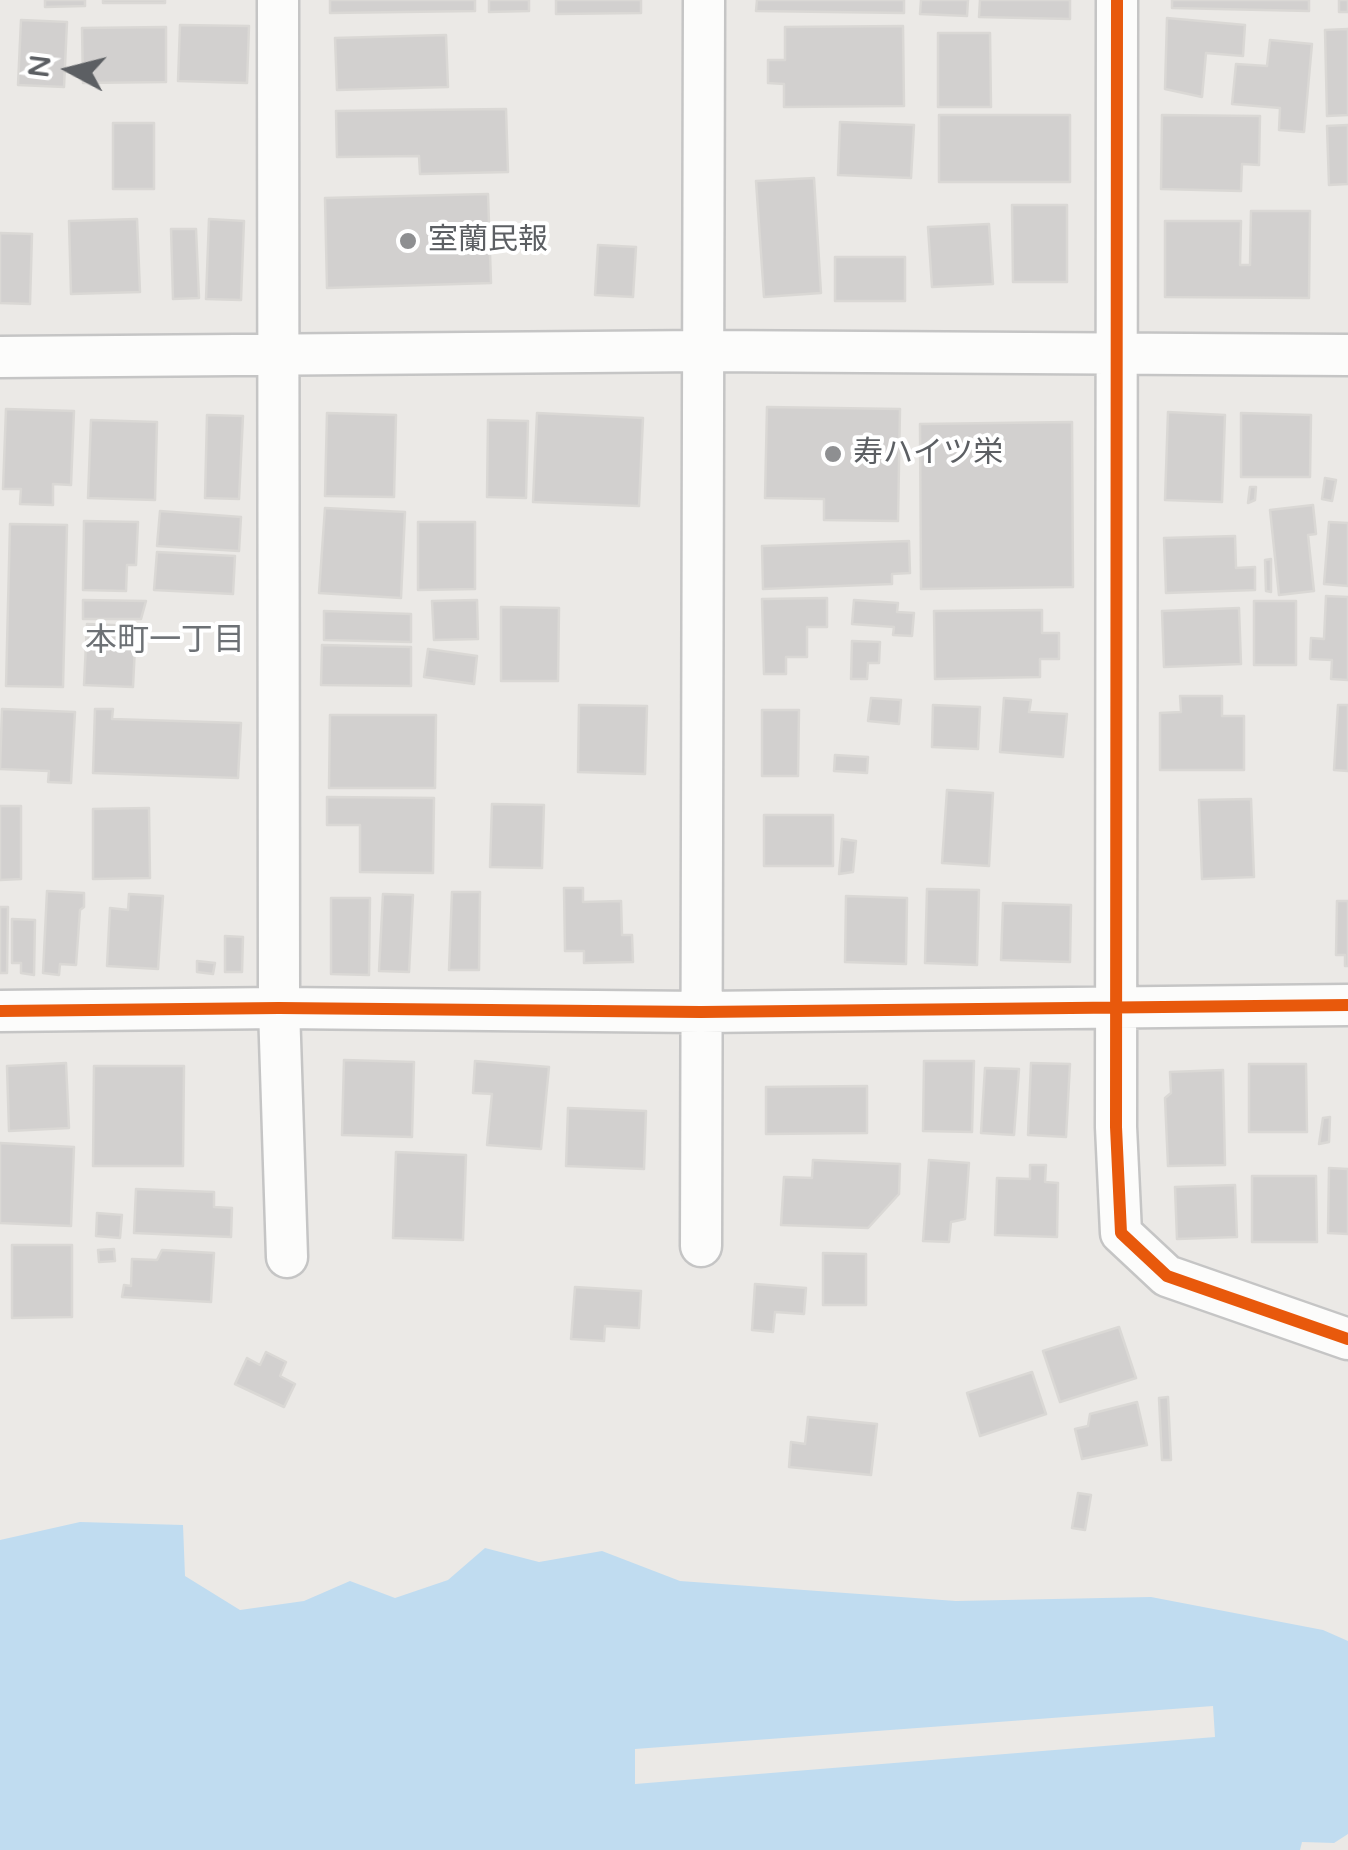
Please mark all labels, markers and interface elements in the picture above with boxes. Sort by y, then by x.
north arrow [20,20,120,120]
text: N [22,53,58,80]
place label: 室蘭民報 [428,223,548,259]
marker: 室蘭民報 [397,230,419,252]
place label: 寿ハイツ栄 [853,436,1003,472]
marker: 寿ハイツ栄 [822,443,844,465]
district label: 本町一丁目 [85,623,245,661]

